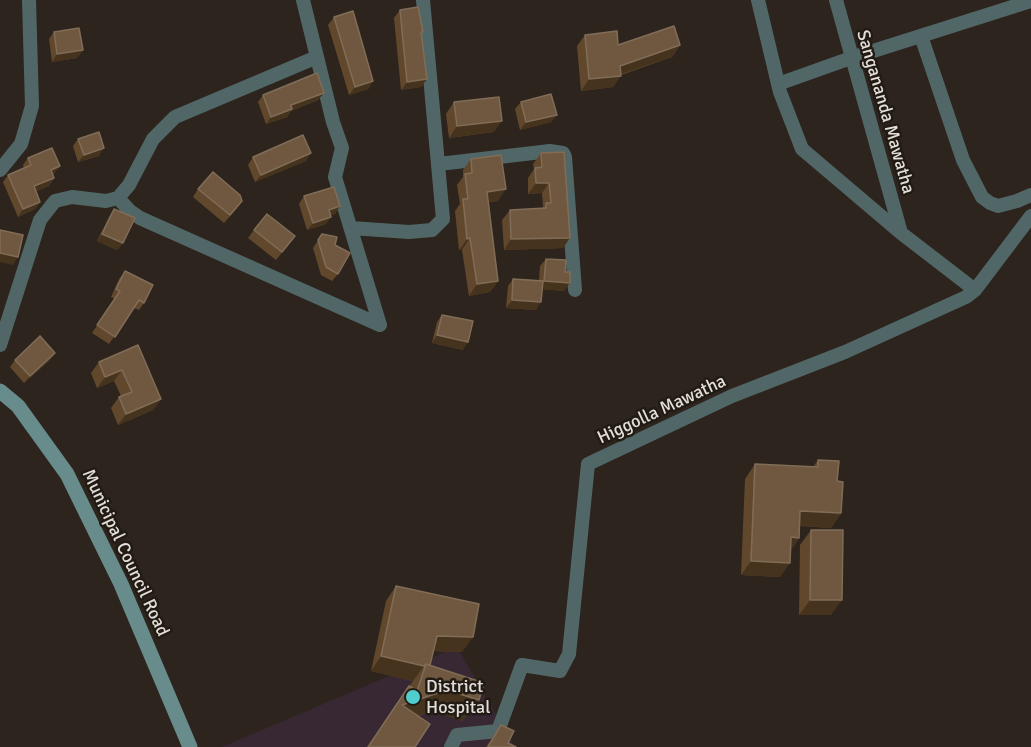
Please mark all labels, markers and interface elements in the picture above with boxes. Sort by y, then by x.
street label: Sangananda Mawatha [851,28,919,196]
street label: Higgolla Mawatha [594,371,730,449]
street label: Municipal Council Road [77,466,173,640]
place label: District Hospital [426,676,490,718]
marker: District Hospital [404,688,422,706]

